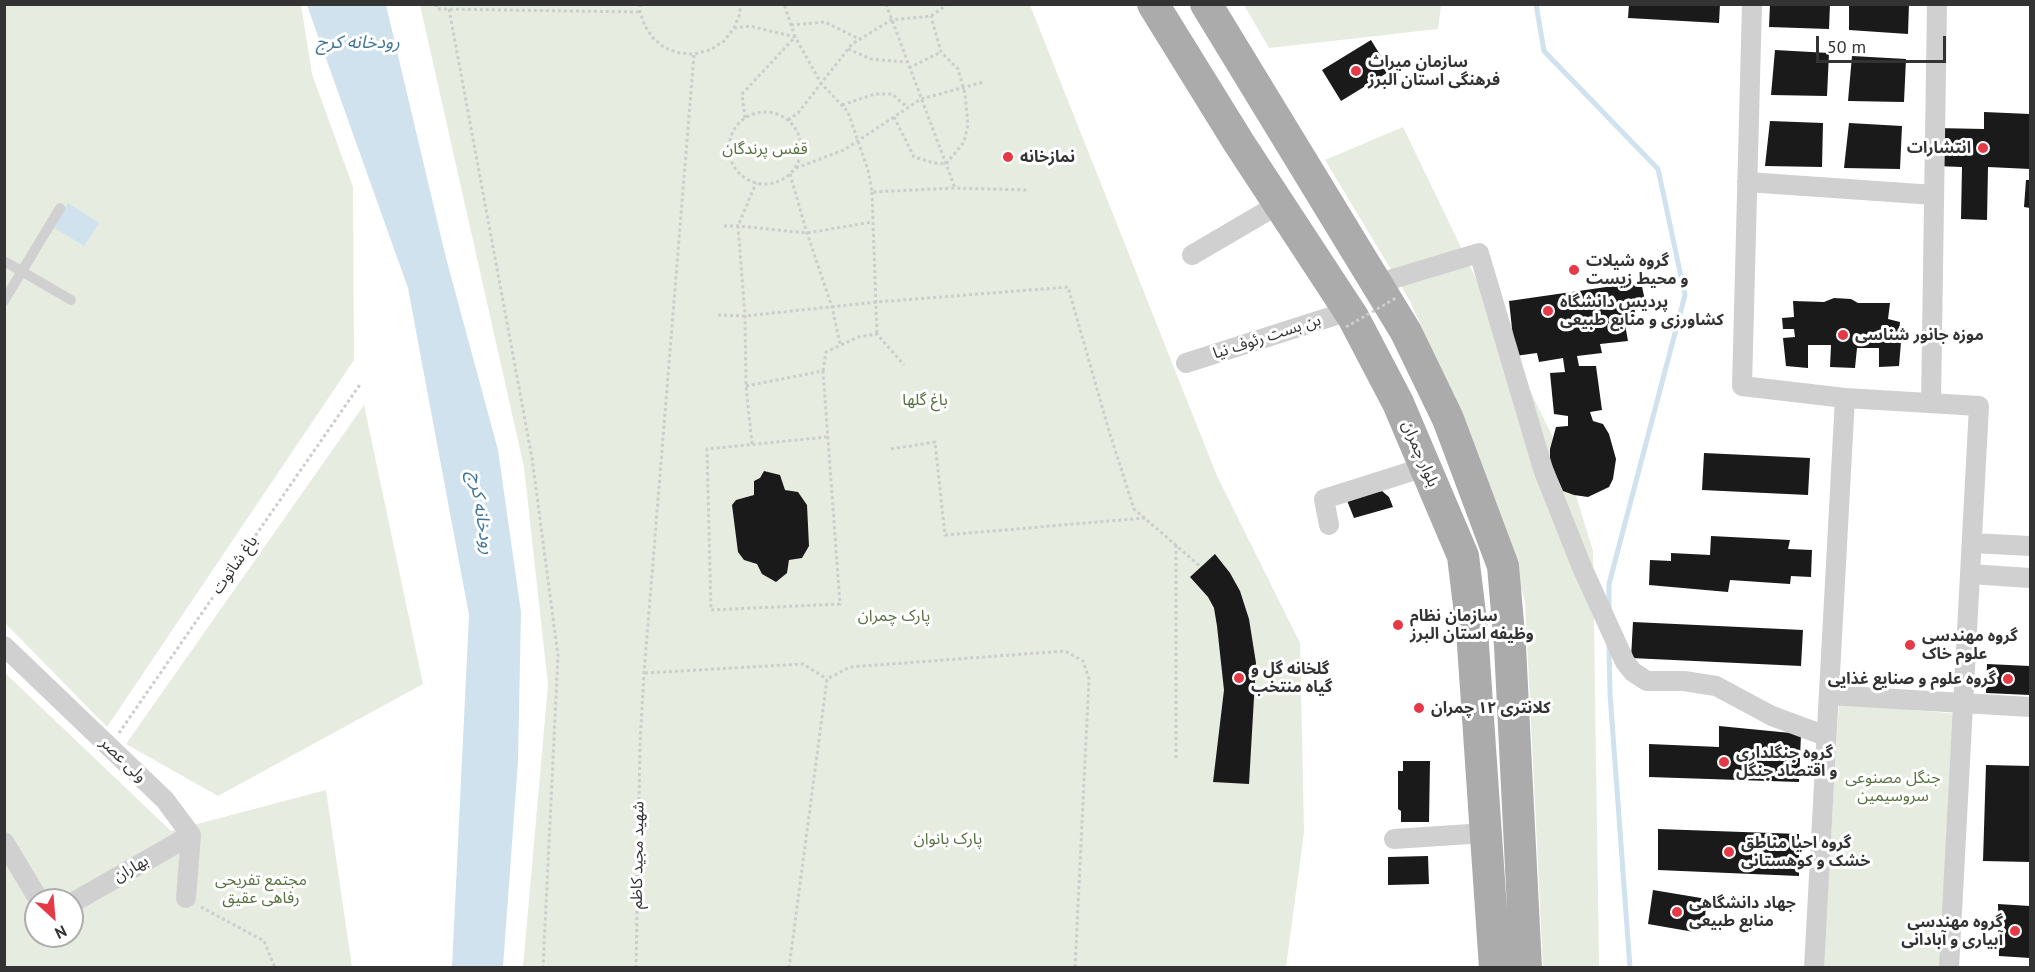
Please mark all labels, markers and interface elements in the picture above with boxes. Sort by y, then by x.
scale bar [1819,24,1950,62]
water label: رودخانه کرج [316,32,400,54]
text: 50 m [1827,35,1866,58]
place label: سازمان میراث فرهنگی استان البرز [1368,52,1500,90]
marker: سازمان میراث فرهنگی استان البرز [1349,64,1363,78]
place label: انتشارات [1907,138,1971,158]
park label: قفس پرندگان [722,139,808,159]
marker: انتشارات [1976,141,1990,155]
place label: نمازخانه [1020,147,1075,167]
marker: نمازخانه [1001,150,1015,164]
place label: گروه شیلات و محیط زیست [1586,251,1689,289]
marker: گروه شیلات و محیط زیست [1567,263,1581,277]
place label: پردیس دانشگاه کشاورزی و منابع طبیعی [1560,292,1724,330]
marker: پردیس دانشگاه کشاورزی و منابع طبیعی [1541,304,1555,318]
street label: بن بست رئوف نیا [1211,311,1323,363]
place label: موزه جانور شناسی [1855,325,1984,345]
marker: موزه جانور شناسی [1836,328,1850,342]
park label: باغ گلها [902,390,948,410]
street label: بلوار چمران [1397,418,1443,490]
water label: رودخانه کرج [464,470,498,556]
street label: باغ شاتوت [208,532,262,598]
park label: پارک چمران [858,606,930,626]
place label: سازمان نظام وظیفه استان البرز [1410,606,1534,644]
marker: سازمان نظام وظیفه استان البرز [1391,618,1405,632]
place label: گروه مهندسی علوم خاک [1922,626,2018,664]
marker: گروه مهندسی علوم خاک [1903,638,1917,652]
place label: گلخانه گل و گیاه منتخب [1251,659,1332,697]
place label: گروه علوم و صنایع غذایی [1828,669,1996,689]
marker: گلخانه گل و گیاه منتخب [1232,671,1246,685]
marker: گروه علوم و صنایع غذایی [2001,672,2015,686]
place label: کلانتری ۱۲ چمران [1431,698,1551,718]
marker: کلانتری ۱۲ چمران [1412,701,1426,715]
street label: ولی عصر [96,733,150,787]
place label: گروه جنگلداری و اقتصاد جنگل [1736,743,1837,781]
marker: گروه جنگلداری و اقتصاد جنگل [1717,755,1731,769]
park label: جنگل مصنوعی سروسیمین [1845,768,1941,806]
street label: شهید مجید کاظم [627,801,649,909]
park label: پارک بانوان [914,829,982,849]
place label: گروه احیا مناطق خشک و کوهستانی [1741,833,1870,871]
marker: گروه احیا مناطق خشک و کوهستانی [1722,845,1736,859]
street label: بهاران [110,851,152,887]
park label: مجتمع تفریحی رفاهی عقیق [215,870,307,908]
north arrow [24,888,84,948]
place label: جهاد دانشگاهی منابع طبیعی [1689,893,1796,931]
marker: جهاد دانشگاهی منابع طبیعی [1670,905,1684,919]
place label: گروه مهندسی آبیاری و آبادانی [1901,912,2003,950]
text: N [52,921,70,944]
marker: گروه مهندسی آبیاری و آبادانی [2008,924,2022,938]

